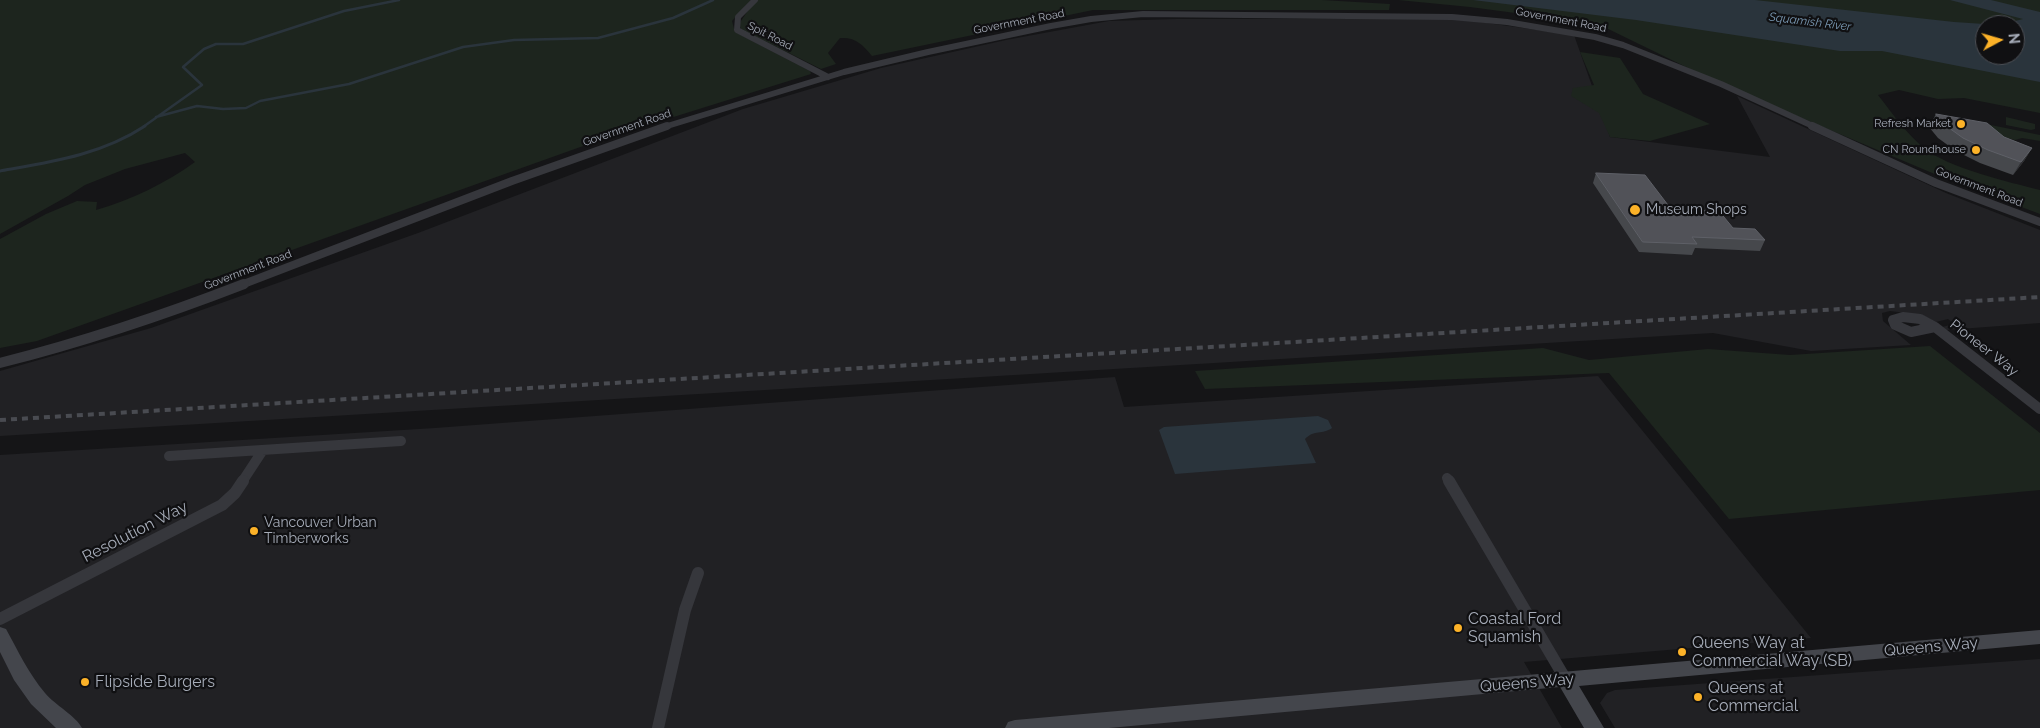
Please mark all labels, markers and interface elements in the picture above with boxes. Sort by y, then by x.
street label: Government Road [1514,5,1608,35]
street label: Government Road [972,7,1066,37]
water label: Squamish River [1768,10,1852,34]
north arrow [1975,15,2025,65]
street label: Spit Road [745,19,795,53]
text: N [2005,32,2022,45]
street label: Government Road [581,107,673,149]
place label: Refresh Market [1874,117,1951,131]
marker: Refresh Market [1955,118,1967,130]
place label: CN Roundhouse [1883,143,1966,157]
marker: CN Roundhouse [1970,144,1982,156]
street label: Government Road [1933,164,2025,210]
place label: Museum Shops [1646,202,1747,218]
marker: Museum Shops [1628,203,1642,217]
street label: Government Road [202,247,294,293]
street label: Pioneer Way [1946,316,2022,380]
street label: Resolution Way [79,497,191,567]
place label: Vancouver Urban Timberworks [264,515,377,548]
marker: Vancouver Urban Timberworks [248,525,260,537]
place label: Coastal Ford Squamish [1468,609,1561,647]
marker: Coastal Ford Squamish [1452,622,1464,634]
place label: Queens Way at Commercial Way (SB) [1692,633,1852,671]
street label: Queens Way [1883,633,1979,661]
marker: Queens Way at Commercial Way (SB) [1676,646,1688,658]
street label: Queens Way [1479,669,1575,697]
place label: Flipside Burgers [95,672,215,692]
marker: Flipside Burgers [79,676,91,688]
place label: Queens at Commercial [1708,678,1798,716]
marker: Queens at Commercial [1692,691,1704,703]

